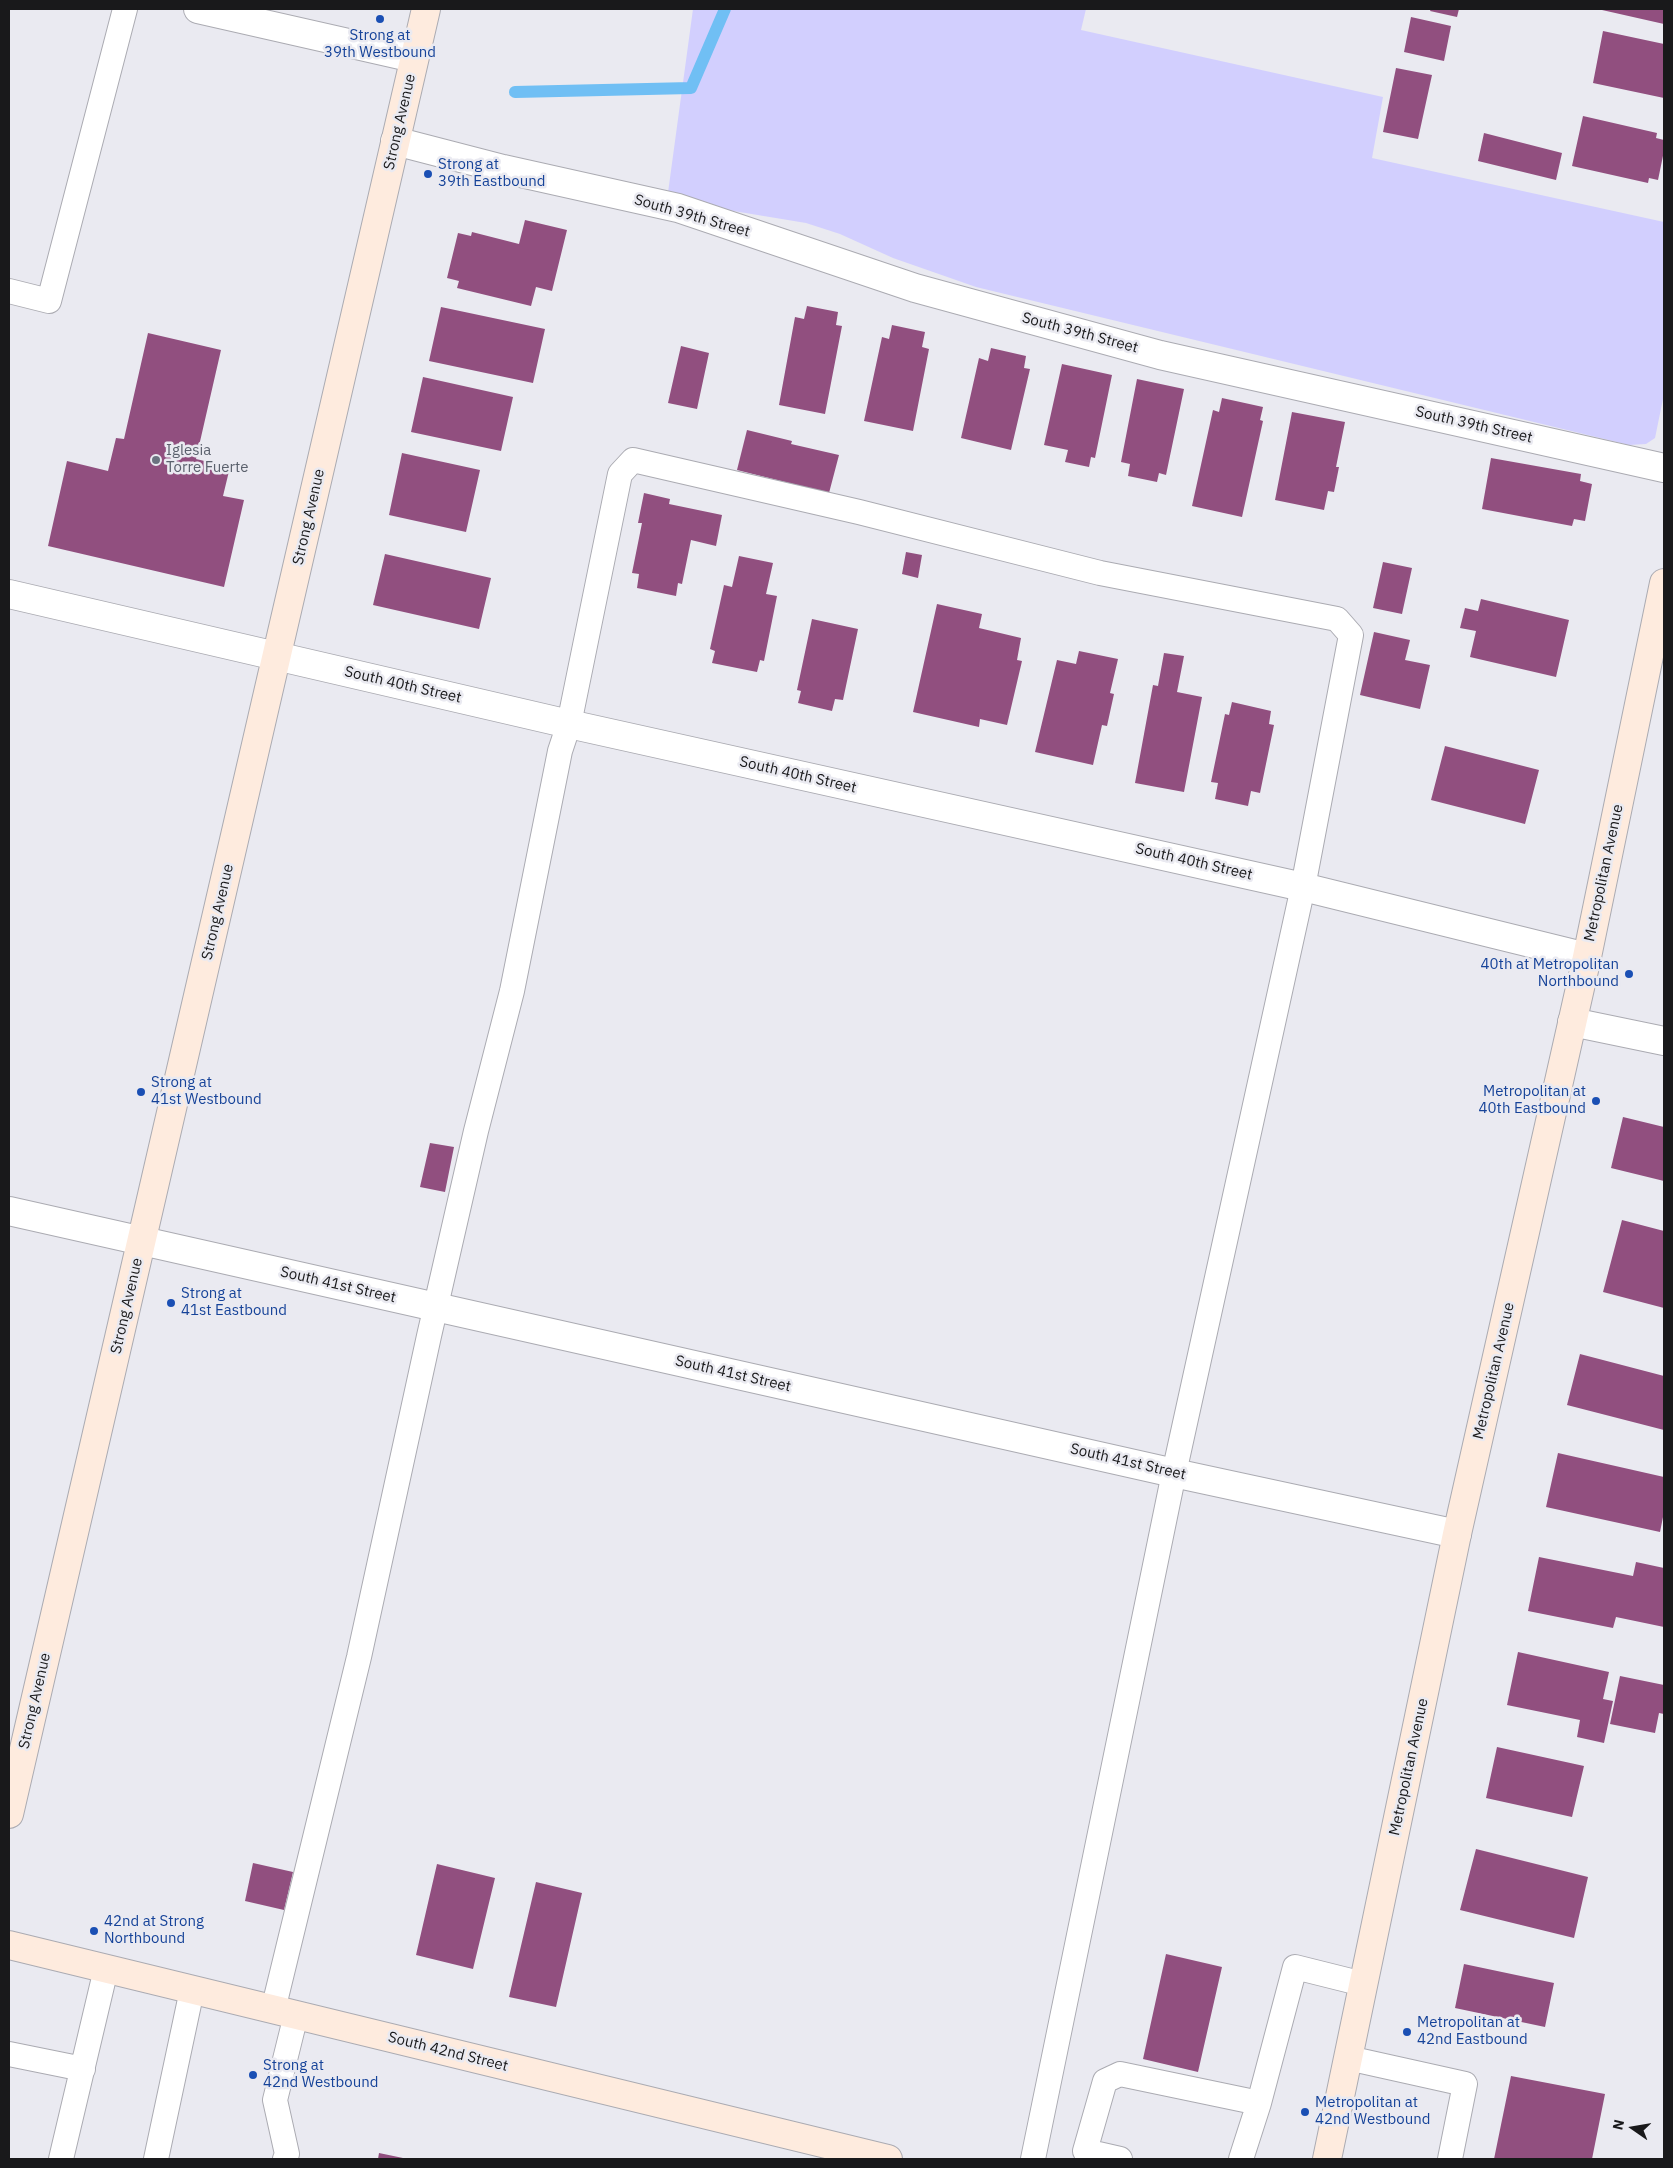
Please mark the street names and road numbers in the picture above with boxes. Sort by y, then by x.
street label: Strong Avenue [380,72,420,172]
street label: South 39th Street [632,191,752,241]
street label: South 39th Street [1020,309,1140,357]
street label: South 39th Street [1414,403,1534,447]
street label: Strong Avenue [289,467,329,567]
street label: South 40th Street [343,663,463,707]
street label: South 40th Street [738,753,858,797]
street label: Metropolitan Avenue [1581,803,1627,943]
street label: South 40th Street [1134,840,1254,884]
street label: Strong Avenue [198,862,238,962]
street label: Strong Avenue [107,1256,147,1356]
street label: South 41st Street [278,1263,398,1307]
street label: Metropolitan Avenue [1469,1301,1519,1441]
street label: South 41st Street [673,1352,793,1396]
street label: South 41st Street [1068,1440,1188,1484]
street label: Strong Avenue [15,1651,55,1751]
street label: Metropolitan Avenue [1386,1697,1432,1837]
street label: South 42nd Street [386,2028,510,2076]

